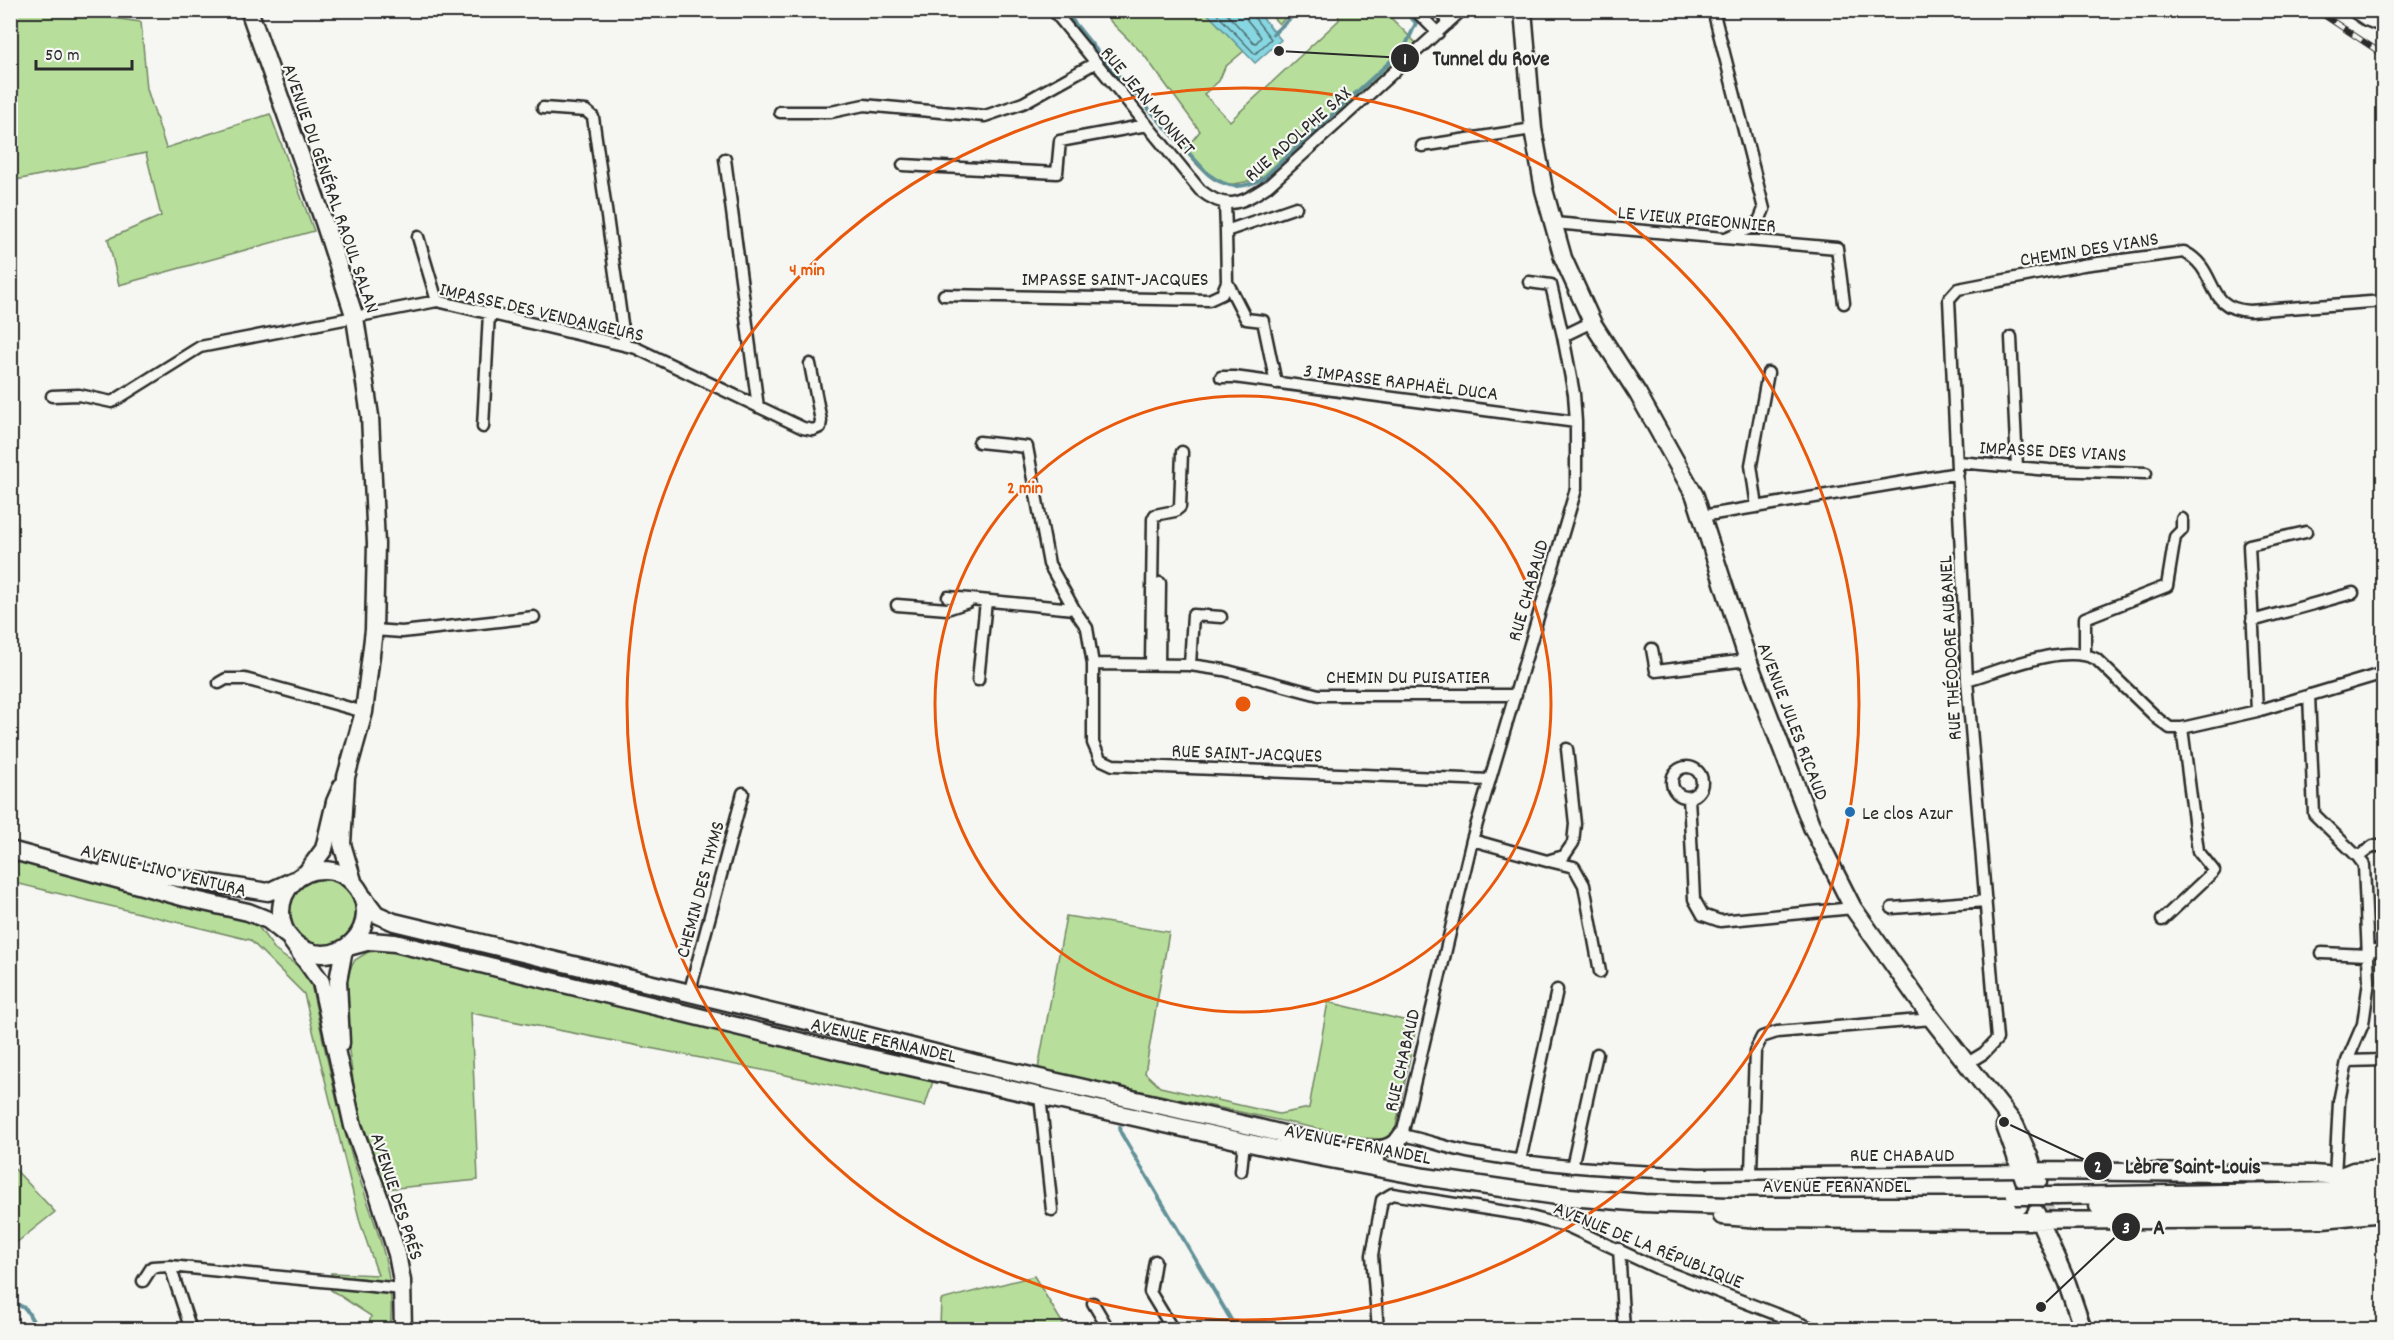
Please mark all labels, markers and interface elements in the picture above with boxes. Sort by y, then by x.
scale bar [36,33,132,71]
callout: Tunnel du Rove [1390,38,1561,77]
street label: RUE JEAN MONNET [1093,41,1201,163]
text: 50 m [45,44,80,69]
text: Tunnel du Rove [1432,46,1550,76]
text: 1 [1403,48,1407,73]
street label: AVENUE DU GÉNÉRAL RAOUL SALAN [273,60,385,317]
street label: RUE ADOLPHE SAX [1239,81,1359,190]
street label: LE VIEUX PIGEONNIER [1616,200,1777,242]
street label: CHEMIN DES VIANS [2018,226,2161,276]
text: 4 min [789,259,825,284]
street label: IMPASSE SAINT-JACQUES [1021,267,1209,295]
street label: IMPASSE DES VENDANGEURS [436,277,646,351]
street label: 3 IMPASSE RAPHAËL DUCA [1302,358,1500,410]
street label: IMPASSE DES VIANS [1978,435,2127,471]
text: 2 min [1007,477,1043,502]
street label: RUE CHABAUD [1502,537,1558,645]
street label: RUE THÉODORE AUBANEL [1933,555,1971,741]
street label: AVENUE JULES RICAUD [1748,639,1834,805]
street label: CHEMIN DU PUISATIER [1326,665,1490,693]
centre of rings [1233,694,1253,714]
street label: RUE SAINT-JACQUES [1171,738,1323,772]
place label: Le clos Azur [1862,801,1953,829]
marker: Le clos Azur [1843,805,1857,819]
street label: CHEMIN DES THYMS [670,818,734,961]
street label: AVENUE LINO VENTURA [77,838,249,906]
street label: RUE CHABAUD [1379,1007,1429,1115]
street label: AVENUE FERNANDEL [808,1012,959,1072]
street label: AVENUE FERNANDEL [1282,1118,1433,1174]
street label: AVENUE DES PRÉS [361,1130,429,1264]
street label: RUE CHABAUD [1850,1143,1954,1171]
callout: Lèbre Saint-Louis [2083,1147,2273,1186]
text: Lèbre Saint-Louis [2125,1154,2261,1184]
text: 2 [2094,1156,2102,1181]
street label: AVENUE FERNANDEL [1763,1174,1911,1202]
street label: AVENUE DE LA RÉPUBLIQUE [1549,1196,1747,1298]
callout: A [2111,1207,2177,1246]
text: A [2153,1215,2165,1245]
text: 3 [2122,1217,2130,1242]

